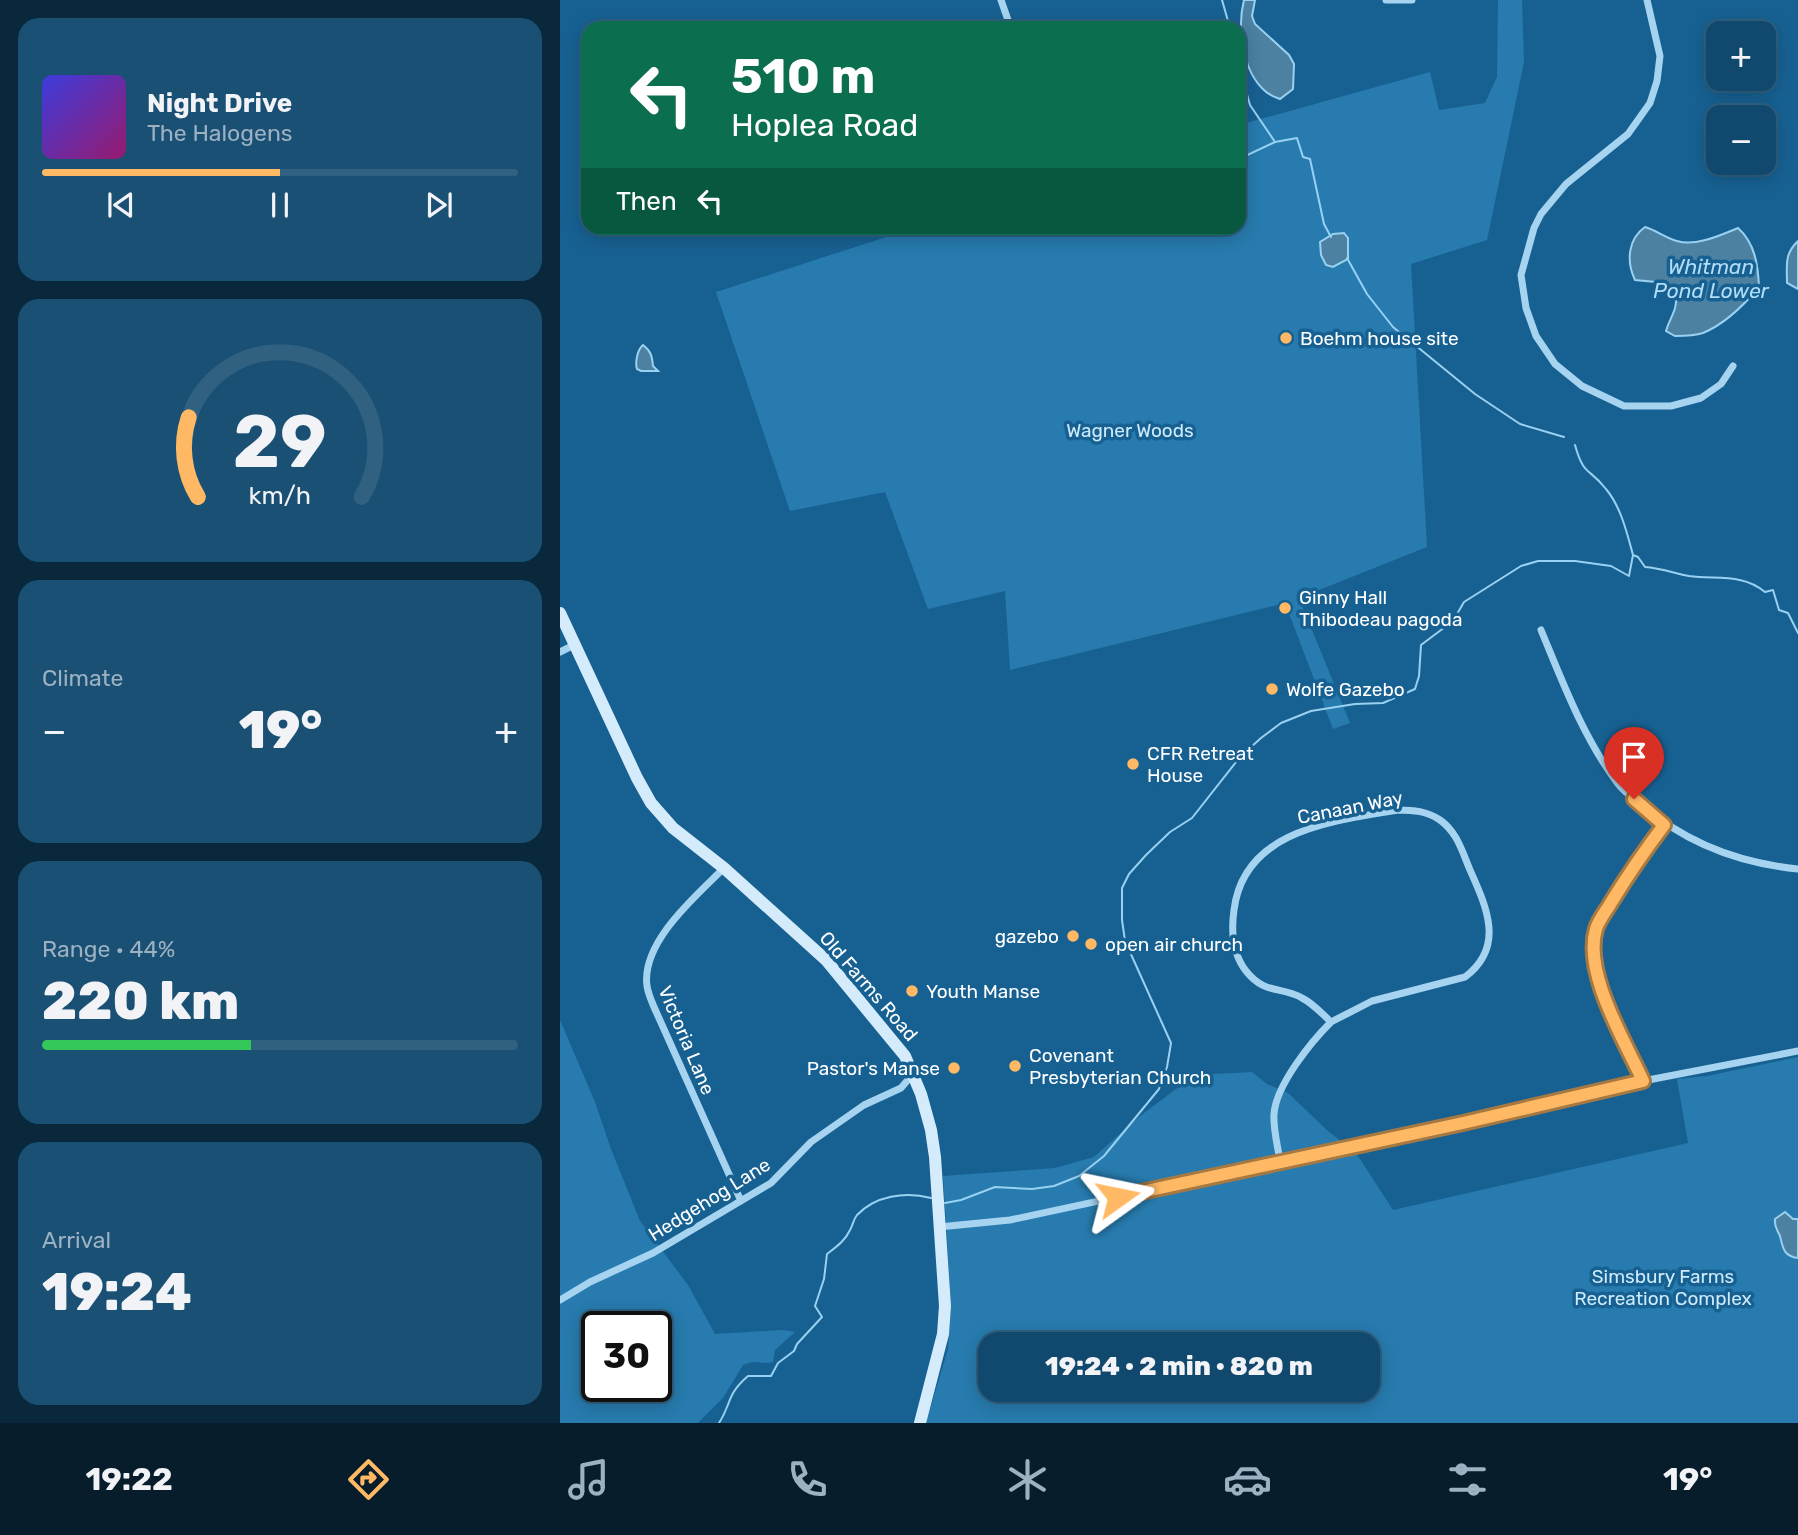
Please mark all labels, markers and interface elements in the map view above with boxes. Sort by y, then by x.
map controls [1706,21,1776,175]
button: + [1706,21,1776,91]
text: 510 m [731,47,875,105]
icon: left [616,49,707,140]
text: Night Drive [147,88,292,119]
button: − [1706,105,1776,175]
text: Hoplea Road [731,106,918,144]
text: The Halogens [147,119,293,147]
icon: left [691,182,729,220]
icon: previous [102,186,140,224]
icon: pause [261,186,299,224]
icon: next [420,186,458,224]
text: Then [616,186,677,217]
water label: Whitman Pond Lower [1653,254,1770,303]
place label: Boehm house site [1300,327,1459,350]
marker: Boehm house site [1278,330,1294,346]
text: 29 [233,399,327,485]
park label: Wagner Woods [1066,419,1194,442]
text: km/h [249,480,311,509]
place label: Ginny Hall Thibodeau pagoda [1299,586,1462,631]
marker: Ginny Hall Thibodeau pagoda [1277,600,1293,616]
text: Climate [42,664,123,692]
place label: Wolfe Gazebo [1286,678,1405,701]
marker: Wolfe Gazebo [1264,681,1280,697]
text: 19° [239,699,322,761]
text: − [42,708,67,754]
text: + [494,708,518,754]
pin [1604,727,1664,799]
icon: arrive [1615,738,1653,776]
place label: CFR Retreat House [1147,742,1254,787]
marker: CFR Retreat House [1125,756,1141,772]
street label: Canaan Way [1295,786,1405,829]
place label: gazebo [995,925,1059,948]
street label: Old Farms Road [815,927,923,1046]
marker: gazebo [1065,928,1081,944]
place label: open air church [1105,933,1243,956]
text: Range · 44% [42,935,175,963]
marker: open air church [1083,936,1099,952]
text: 220 km [42,970,239,1032]
place label: Youth Manse [926,980,1040,1003]
street label: Victoria Lane [653,982,720,1098]
marker: Youth Manse [904,983,920,999]
place label: Covenant Presbyterian Church [1029,1044,1211,1089]
place label: Pastor's Manse [807,1057,940,1080]
marker: Covenant Presbyterian Church [1007,1058,1023,1074]
marker: Pastor's Manse [946,1060,962,1076]
street label: Hedgehog Lane [644,1153,774,1246]
position arrow [1081,1160,1155,1234]
text: Arrival [42,1226,111,1254]
text: 19:24 [42,1261,192,1323]
park label: Simsbury Farms Recreation Complex [1574,1265,1752,1310]
speed limit sign: 30 [581,1311,672,1402]
text: 19:24 · 2 min · 820 m [1045,1351,1313,1382]
icon: directions [344,1455,393,1504]
icon: music [564,1455,613,1504]
icon: phone [783,1455,832,1504]
icon: climate [1003,1455,1052,1504]
icon: car [1223,1455,1272,1504]
icon: filters [1443,1455,1492,1504]
text: 19:22 [85,1460,173,1498]
text: 19° [1663,1460,1713,1498]

